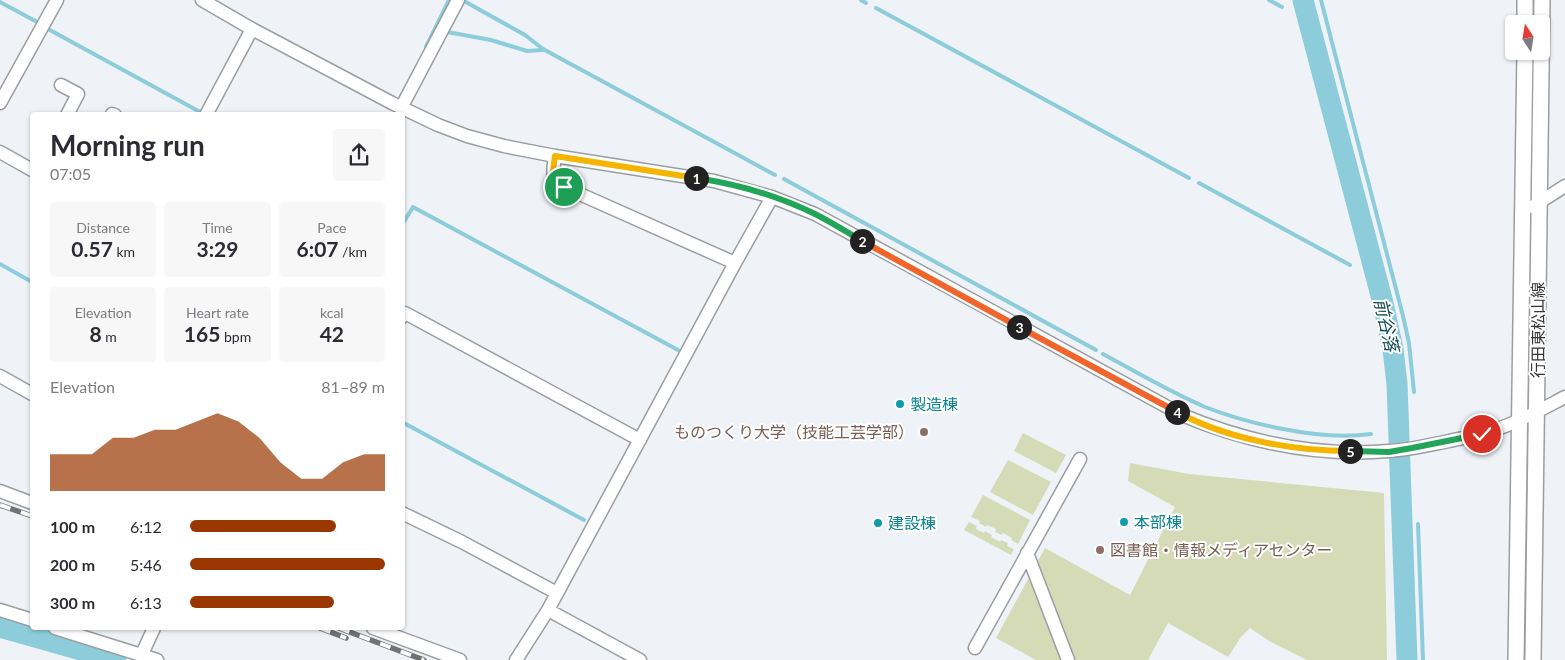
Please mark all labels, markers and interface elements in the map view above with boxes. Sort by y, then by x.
north arrow [1505,15,1550,60]
map controls [1505,15,1550,60]
text: Morning run [50,128,205,162]
button: share [333,129,385,181]
text: 07:05 [50,164,91,183]
pin [543,166,585,208]
pin: 1 [684,166,708,190]
text: 1 [692,170,701,187]
icon: arrive [550,173,578,201]
text: Distance [76,219,130,236]
text: Time [202,219,233,236]
text: Pace [317,219,346,236]
pin: 2 [850,228,874,254]
text: 2 [858,233,867,250]
text: 0.57 [71,236,113,261]
text: 3:29 [197,236,238,261]
text: 6:07 [297,236,339,261]
text: km [113,243,135,260]
text: /km [339,243,367,260]
street label: 行田東松山線 [1528,282,1547,378]
water label: 前谷落 [1370,296,1404,356]
text: Elevation [75,304,132,321]
text: Heart rate [186,304,249,321]
text: kcal [320,304,344,321]
pin: 3 [1006,314,1032,340]
text: 3 [1015,319,1024,336]
text: 8 [90,321,102,346]
text: 165 [184,321,220,346]
text: 42 [320,321,344,346]
text: m [102,328,117,345]
text: bpm [220,328,251,345]
text: Elevation [50,377,115,396]
text: 81–89 m [321,377,385,396]
place label: 製造棟 [910,394,958,413]
marker: 製造棟 [894,398,906,410]
pin: 4 [1164,400,1190,424]
text: 4 [1173,404,1182,421]
pin [1461,413,1503,455]
icon: check [1468,420,1496,448]
place label: ものつくり大学（技能工芸学部） [674,422,914,441]
marker: ものつくり大学（技能工芸学部） [918,426,930,438]
pin: 5 [1338,438,1362,464]
text: 5 [1346,443,1355,460]
place label: 本部棟 [1134,512,1182,531]
place label: 建設棟 [888,513,936,532]
marker: 本部棟 [1118,516,1130,528]
text: 100 m [50,517,95,536]
text: 6:12 [130,517,162,536]
marker: 建設棟 [872,517,884,529]
place label: 図書館・情報メディアセンター [1110,540,1333,559]
marker: 図書館・情報メディアセンター [1094,544,1106,556]
text: 200 m [50,555,95,574]
text: 5:46 [130,555,162,574]
text: 300 m [50,593,95,612]
text: 6:13 [130,593,162,612]

